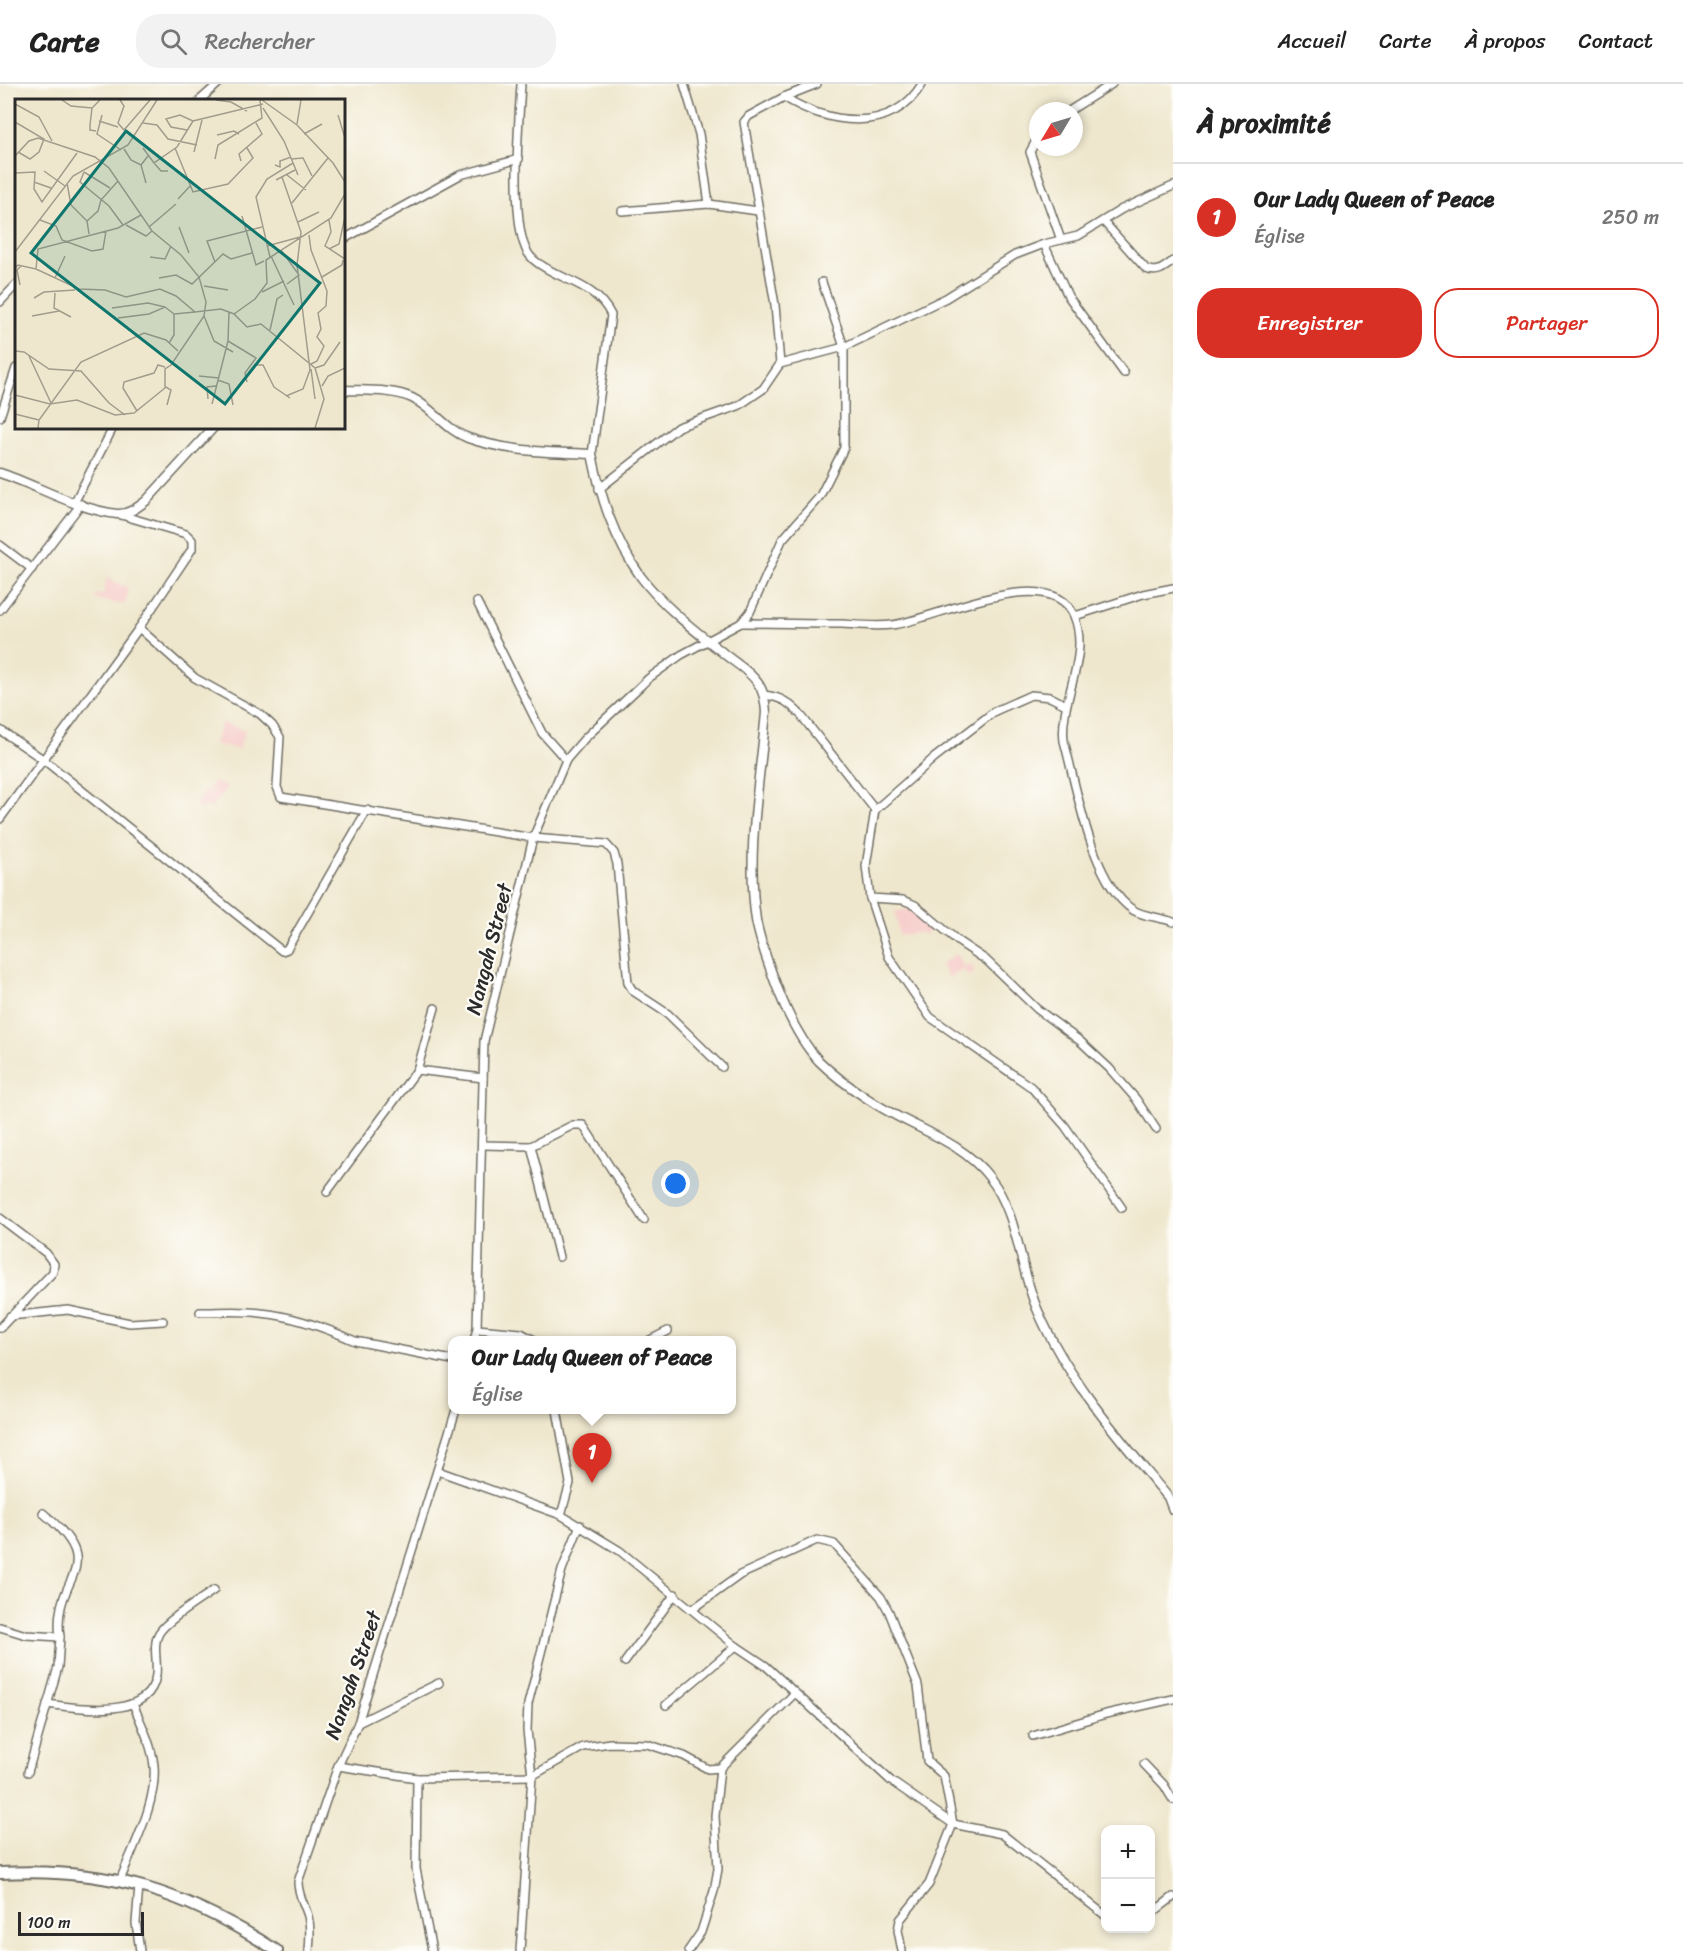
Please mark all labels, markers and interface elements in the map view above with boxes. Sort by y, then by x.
search box [136,14,556,68]
text: Carte [30,17,100,66]
text: Rechercher [205,22,314,61]
text: Accueil [1278,22,1346,60]
text: Carte [1379,22,1432,60]
text: À propos [1465,22,1546,60]
text: Contact [1579,22,1653,60]
icon: search [157,25,190,58]
inset map [15,99,345,429]
text: À proximité [1197,100,1331,146]
north arrow [1029,102,1083,156]
text: Our Lady Queen of Peace [1254,180,1494,219]
text: 1 [1212,200,1221,235]
text: 250 m [1602,200,1659,235]
text: Église [1254,219,1305,254]
button: Enregistrer [1197,288,1422,358]
button: Partager [1434,288,1659,358]
street label: Nangah Street [454,878,524,1019]
your location [661,1169,690,1198]
popup [448,1336,736,1414]
text: Our Lady Queen of Peace [472,1338,712,1377]
text: Église [472,1377,523,1412]
pin: 1 [572,1434,612,1483]
street label: Nangah Street [313,1604,393,1745]
map controls [1101,1825,1155,1933]
button: + [1101,1825,1155,1879]
button: − [1101,1879,1155,1933]
text: 100 m [27,1908,71,1937]
scale bar [18,1909,144,1936]

